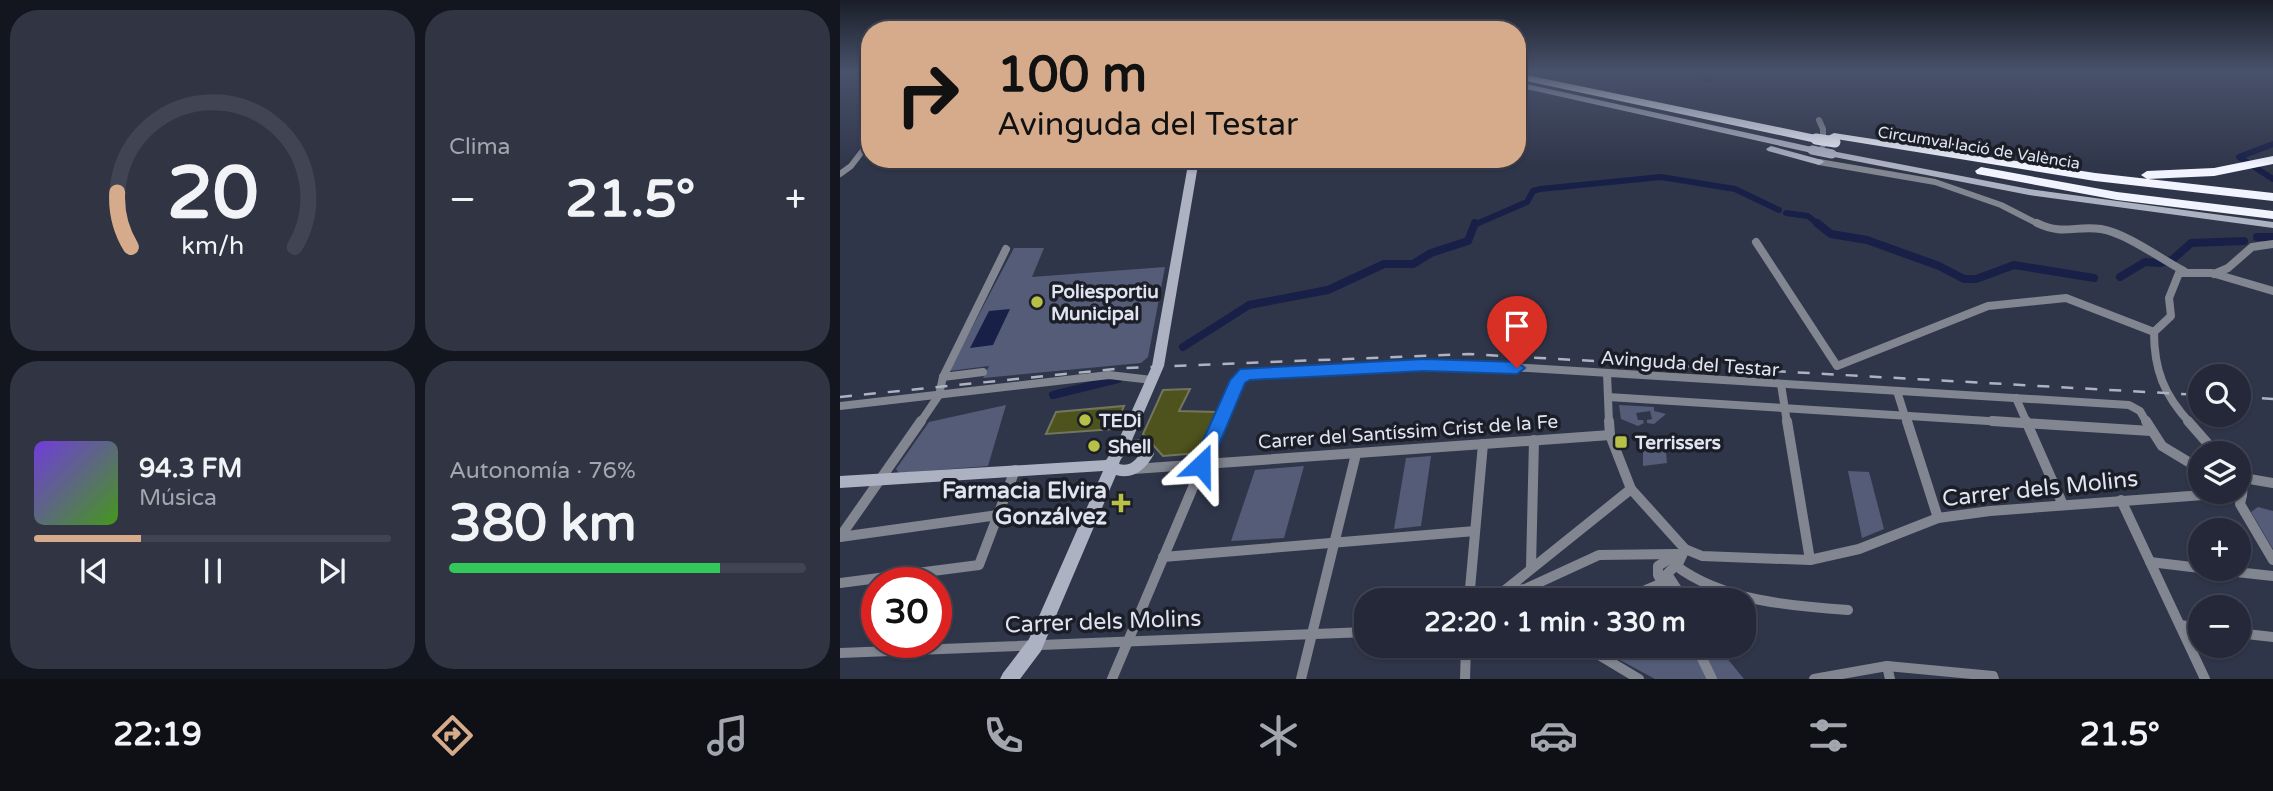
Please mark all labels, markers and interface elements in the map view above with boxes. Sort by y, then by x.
text: 100 m [997,46,1147,105]
icon: right [882,49,973,140]
text: Avinguda del Testar [997,106,1298,144]
street label: Circumval·lació de València [1876,122,2081,174]
text: Clima [449,133,510,161]
text: 20 [167,150,258,238]
text: 21.5° [565,168,695,231]
text: − [449,177,476,223]
text: + [785,177,806,223]
text: km/h [181,230,244,260]
place label: Poliesportiu Municipal [1051,281,1159,326]
marker: Poliesportiu Municipal [1029,294,1045,310]
pin [1487,296,1547,368]
icon: arrive [1498,307,1536,345]
street label: Avinguda del Testar [1600,347,1781,381]
map controls [2188,364,2251,658]
button: search [2188,364,2251,427]
place label: TEDi [1098,410,1142,432]
street label: Carrer del Santíssim Crist de la Fe [1257,411,1559,453]
marker: TEDi [1077,412,1093,428]
position arrow [1164,428,1238,502]
place label: Terrissers [1634,432,1721,454]
marker: Terrissers [1613,434,1629,450]
place label: Shell [1108,436,1151,458]
marker: Shell [1086,438,1102,454]
button: layers [2188,441,2251,504]
text: 94.3 FM [139,453,242,484]
text: Autonomía · 76% [449,457,636,485]
street label: Carrer dels Molins [1941,465,2139,513]
place label: Farmacia Elvira Gonzálvez [942,477,1107,531]
text: Música [139,484,217,512]
text: 380 km [449,492,637,555]
marker: Farmacia Elvira Gonzálvez [1113,495,1129,511]
button: + [2188,518,2251,581]
icon: previous [75,552,113,590]
icon: pause [194,552,232,590]
icon: next [313,552,351,590]
speed limit sign: 30 [861,567,952,658]
button: − [2188,595,2251,658]
street label: Carrer dels Molins [1004,605,1202,639]
text: 22:20 · 1 min · 330 m [1424,607,1686,638]
icon: directions [428,711,477,760]
icon: music [703,711,752,760]
icon: phone [979,711,1028,760]
icon: climate [1254,711,1303,760]
icon: car [1529,711,1578,760]
icon: filters [1804,711,1853,760]
text: 22:19 [113,716,202,754]
text: 21.5° [2080,716,2160,754]

